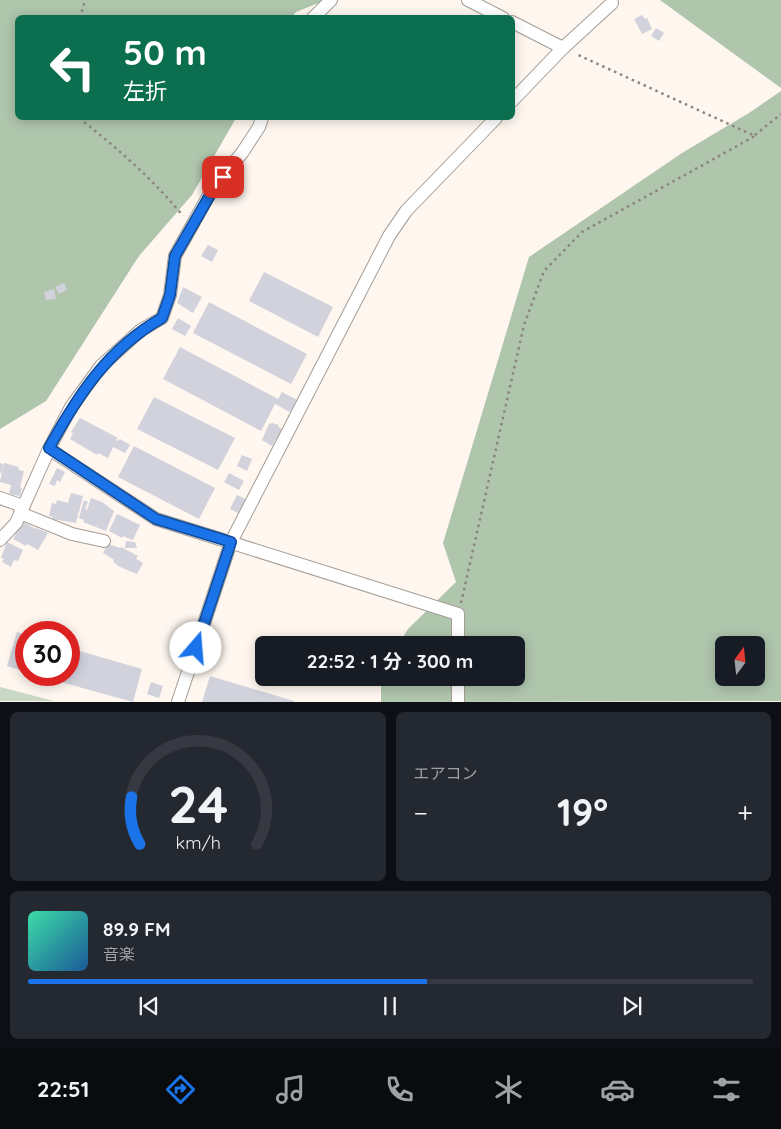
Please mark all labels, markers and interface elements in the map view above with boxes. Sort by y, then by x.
text: 50 m [123,30,207,74]
icon: left [40,35,105,100]
text: 左折 [123,77,167,105]
pin [202,156,244,198]
icon: arrive [209,163,237,191]
speed limit sign: 30 [15,621,80,686]
position arrow [169,621,221,673]
north arrow [715,636,765,686]
map controls [715,636,765,686]
text: 22:52 · 1 分 · 300 m [307,649,473,673]
text: エアコン [414,763,478,783]
text: 24 [168,771,228,836]
text: 19° [557,788,608,836]
text: − [414,795,428,830]
text: + [737,795,753,830]
text: km/h [175,831,220,853]
text: 89.9 FM [103,917,171,941]
text: 音楽 [103,944,135,964]
icon: previous [135,992,163,1020]
icon: pause [376,992,404,1020]
icon: next [618,992,646,1020]
icon: directions [163,1072,198,1107]
icon: music [273,1072,308,1107]
icon: phone [382,1072,417,1107]
icon: climate [491,1072,526,1107]
icon: car [600,1072,635,1107]
icon: filters [709,1072,744,1107]
text: 22:51 [37,1075,89,1103]

